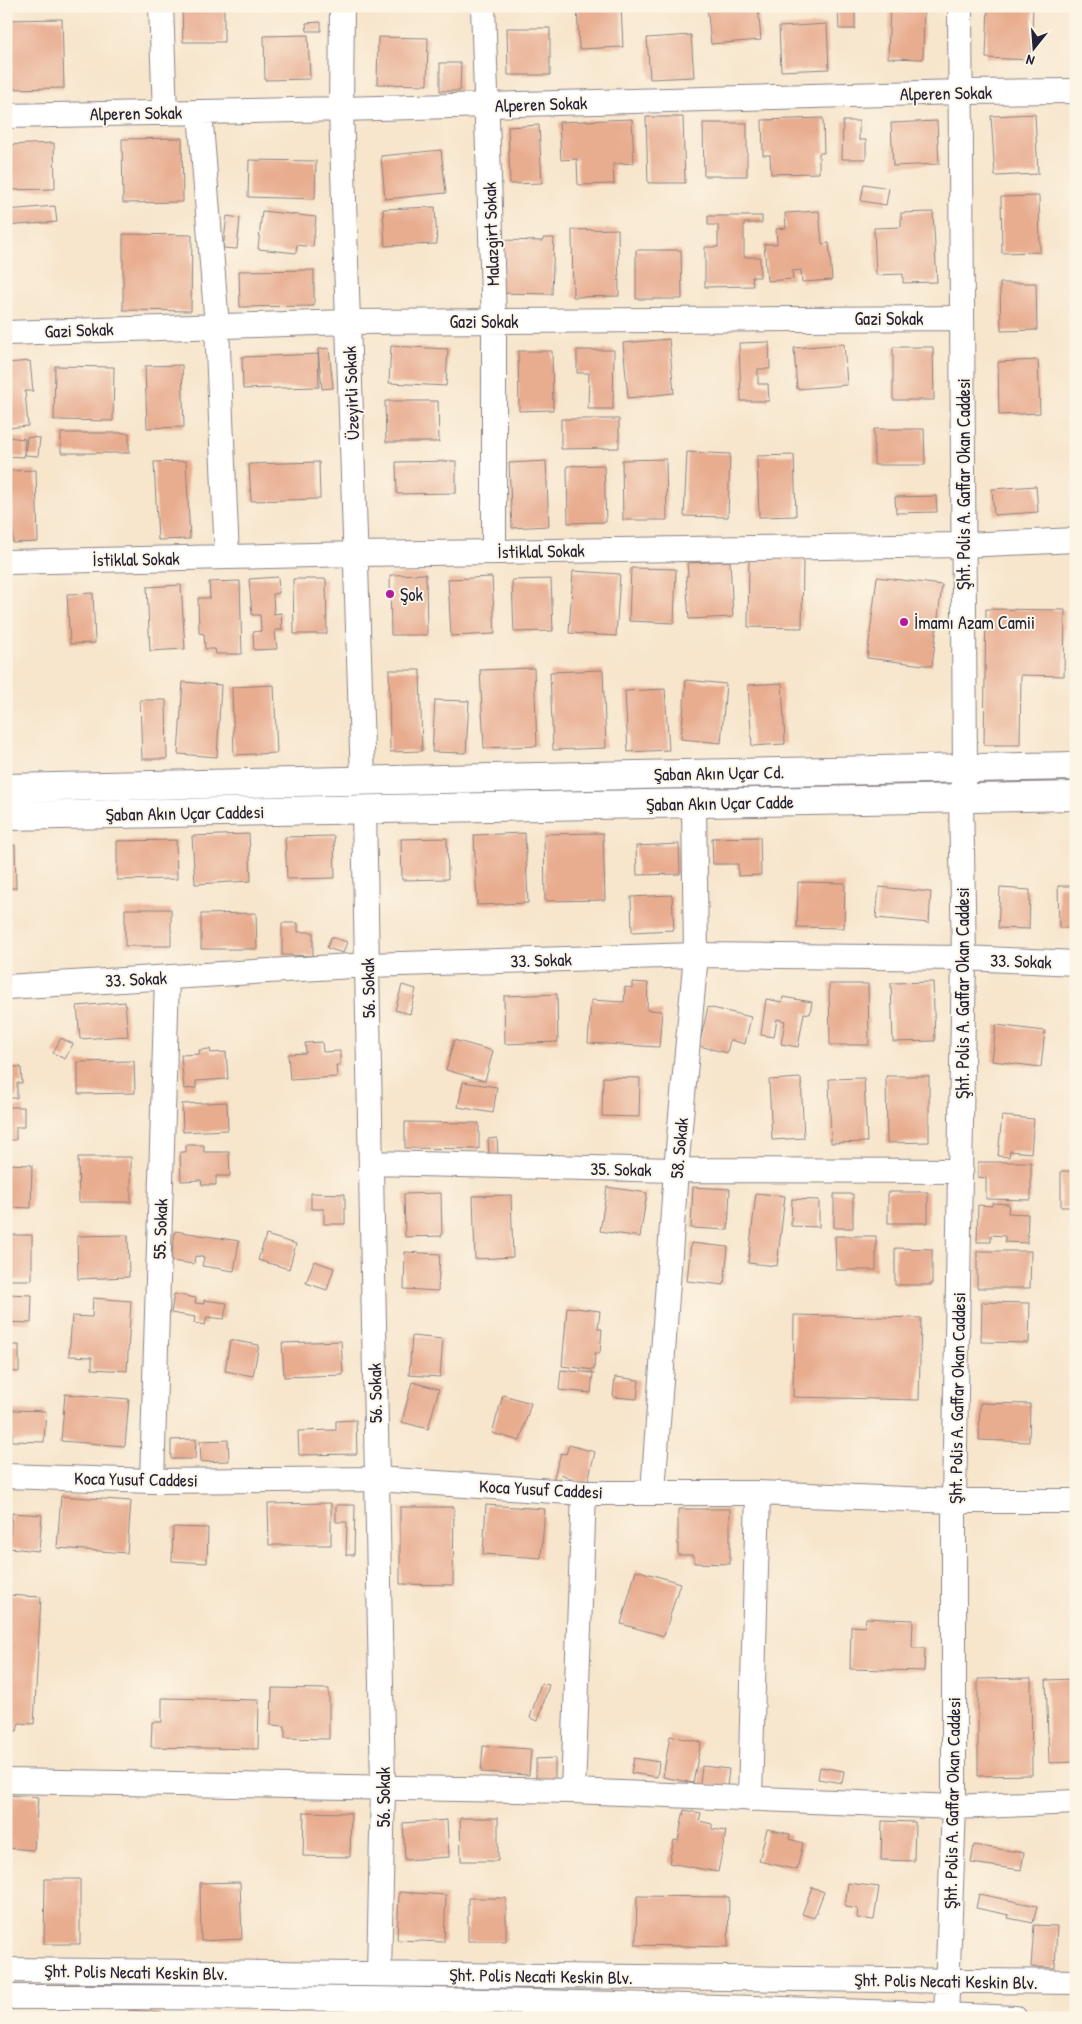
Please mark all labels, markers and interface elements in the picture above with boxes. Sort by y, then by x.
north arrow [1010,22,1060,72]
text: N [1023,51,1036,71]
street label: Alperen Sokak [900,80,993,106]
street label: Alperen Sokak [494,90,588,118]
street label: Alperen Sokak [90,100,183,126]
street label: Malazgirt Sokak [477,181,505,286]
street label: Gazi Sokak [854,306,924,331]
street label: Gazi Sokak [449,309,519,334]
street label: Gazi Sokak [44,316,114,344]
street label: Üzeyirli Sokak [337,345,365,440]
street label: Şht. Polis A. Gaffar Okan Caddesi [951,378,976,590]
street label: İstiklal Sokak [497,538,585,564]
street label: İstiklal Sokak [92,546,180,572]
place label: Şok [400,582,424,607]
marker: Şok [384,588,396,600]
place label: İmamı Azam Camii [914,610,1035,635]
marker: İmamı Azam Camii [898,616,910,628]
street label: Şaban Akın Uçar Cd. [654,759,784,787]
street label: Şaban Akın Uçar Cadde [646,789,794,817]
street label: Şaban Akın Uçar Caddesi [105,799,265,827]
street label: Şht. Polis A. Gaffar Okan Caddesi [950,887,975,1099]
street label: 33. Sokak [510,946,573,974]
street label: 33. Sokak [990,947,1053,975]
street label: 56. Sokak [355,957,381,1018]
street label: 33. Sokak [105,965,168,993]
street label: 58. Sokak [664,1116,694,1179]
street label: 35. Sokak [590,1156,652,1182]
street label: 55. Sokak [146,1198,174,1260]
street label: Şht. Polis A. Gaffar Okan Caddesi [943,1292,971,1504]
street label: 56. Sokak [362,1362,388,1423]
street label: Koca Yusuf Caddesi [74,1465,198,1493]
street label: Koca Yusuf Caddesi [479,1473,603,1505]
street label: Şht. Polis A. Gaffar Okan Caddesi [938,1697,966,1909]
street label: 56. Sokak [371,1766,396,1827]
street label: Şht. Polis Necati Keskin Blv. [44,1958,228,1986]
street label: Şht. Polis Necati Keskin Blv. [449,1962,633,1990]
street label: Şht. Polis Necati Keskin Blv. [854,1967,1038,1995]

